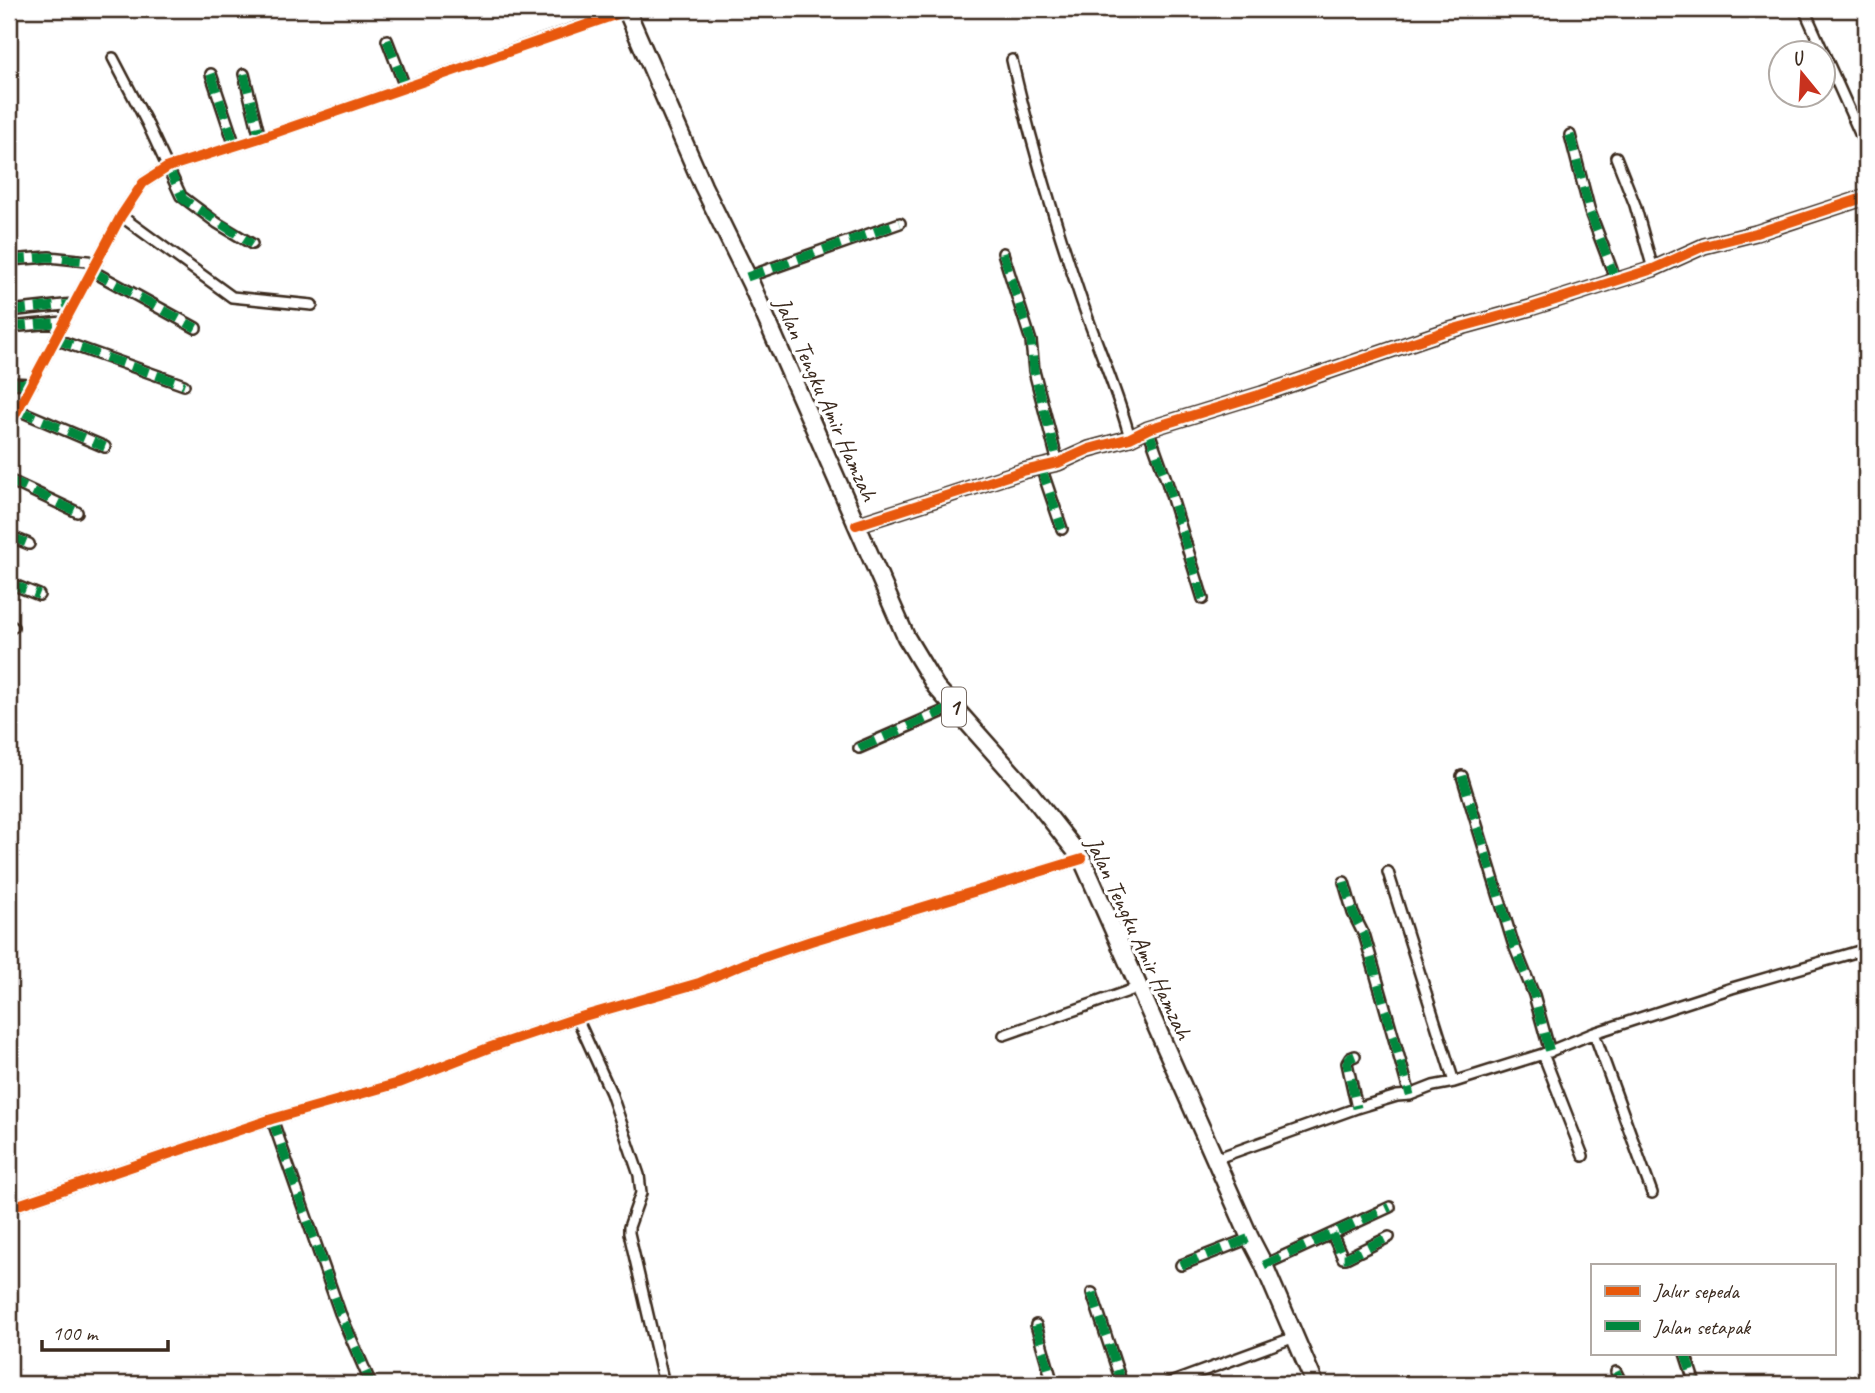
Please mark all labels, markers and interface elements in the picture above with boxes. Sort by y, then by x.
north arrow [1766,38,1836,108]
text: U [1789,45,1809,72]
street label: Jalan Tengku Amir Hamzah [767,292,885,507]
road number: 1 [942,688,966,726]
street label: Jalan Tengku Amir Hamzah [1079,831,1200,1046]
legend [1591,1264,1836,1354]
text: Jalur sepeda [1653,1278,1740,1304]
scale bar [42,1309,168,1353]
text: Jalan setapak [1653,1314,1751,1340]
text: 100 m [52,1320,99,1346]

